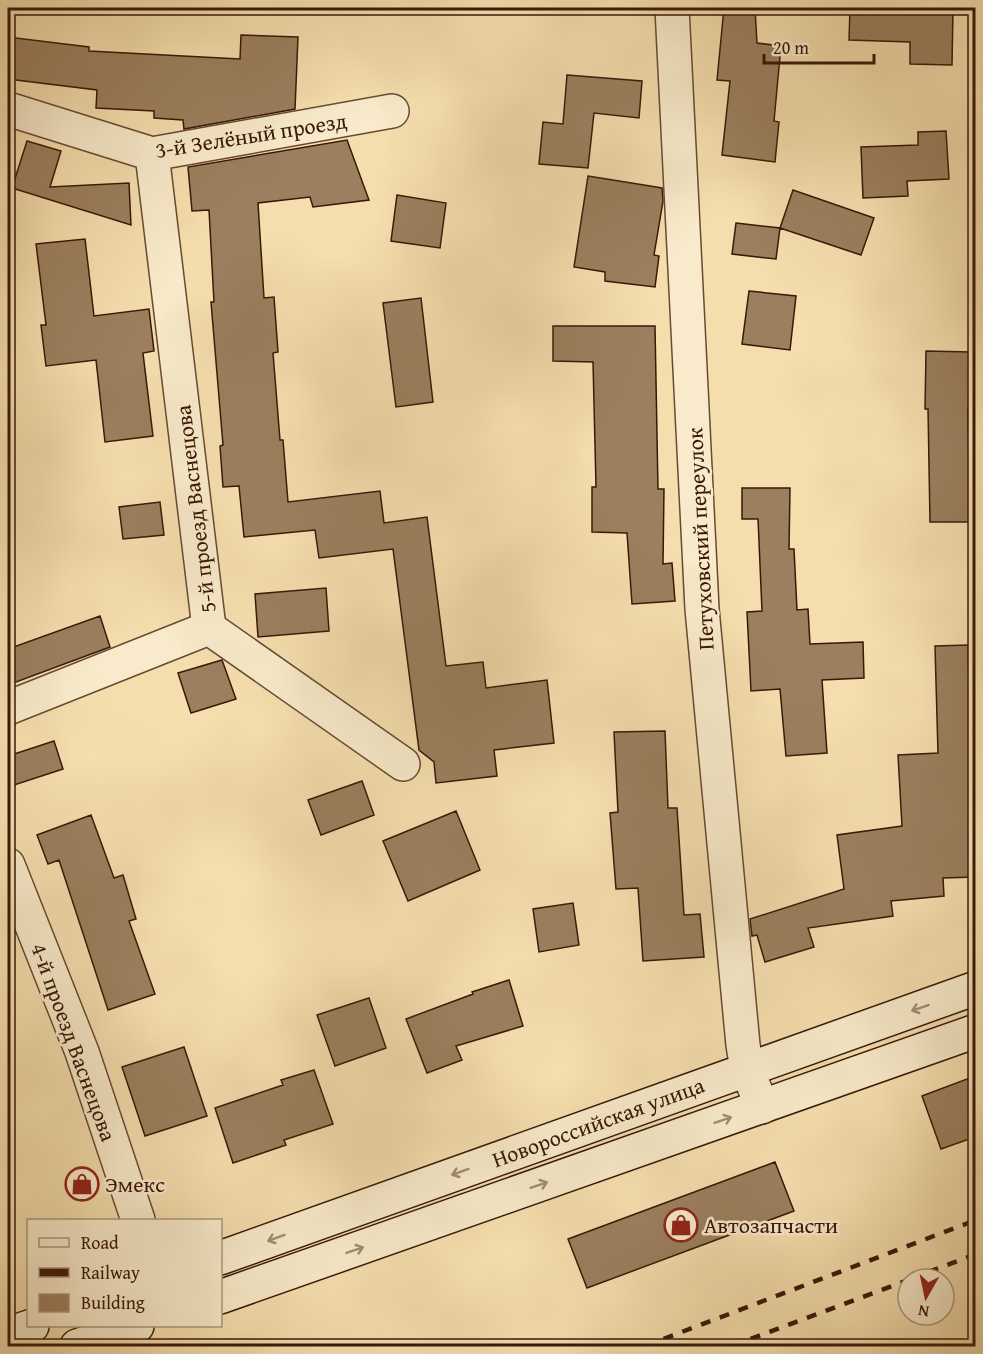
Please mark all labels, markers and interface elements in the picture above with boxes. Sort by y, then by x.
scale bar [764,27,874,65]
text: 20 m [773,34,809,61]
street label: 3-й Зелёный проезд [153,104,349,166]
street label: 5-й проезд Васнецова [166,403,224,615]
street label: Петуховский переулок [678,426,722,651]
street label: 4-й проезд Васнецова [23,938,125,1146]
one-way arrow [911,1003,930,1014]
street label: Новороссийская улица [487,1069,709,1175]
one-way arrow [713,1114,732,1125]
shop icon: Эмекс [64,1166,100,1202]
one-way arrow [451,1167,470,1178]
place label: Эмекс [105,1168,165,1200]
one-way arrow [529,1179,548,1190]
shop icon: Автозапчасти [663,1207,699,1243]
place label: Автозапчасти [704,1209,838,1241]
legend [27,1219,222,1327]
text: Road [81,1229,119,1256]
one-way arrow [267,1233,286,1244]
one-way arrow [345,1243,364,1254]
text: Railway [81,1259,140,1286]
north arrow [896,1267,956,1327]
text: Building [81,1289,145,1316]
text: N [916,1299,931,1325]

